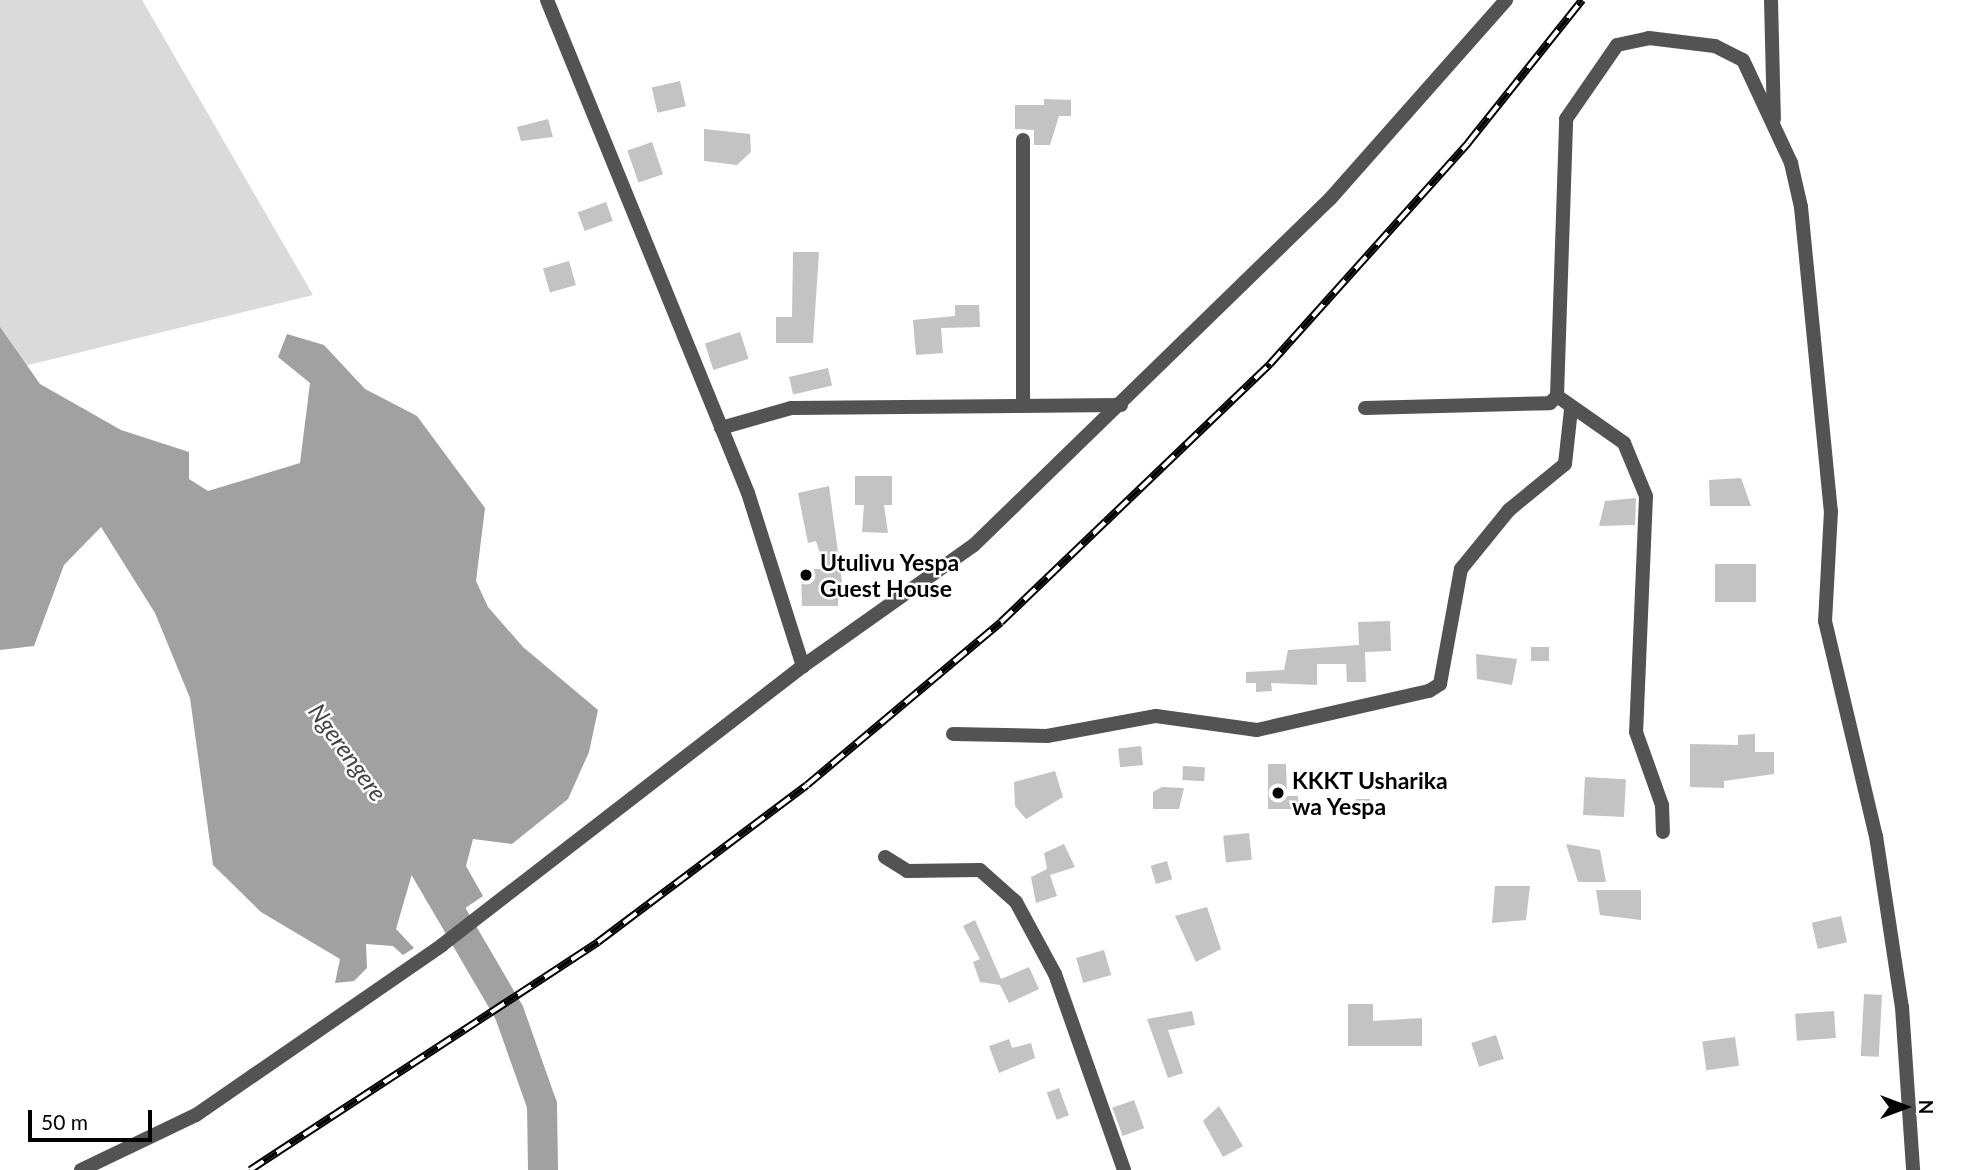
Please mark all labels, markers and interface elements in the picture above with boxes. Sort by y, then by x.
place label: Utulivu Yespa Guest House [820,548,960,602]
marker: Utulivu Yespa Guest House [798,567,814,583]
water label: Ngerengere [303,698,393,806]
place label: KKKT Usharika wa Yespa [1292,766,1448,820]
marker: KKKT Usharika wa Yespa [1270,785,1286,801]
north arrow [1870,1072,1940,1142]
scale bar [32,1096,156,1140]
text: N [1915,1100,1938,1114]
text: 50 m [41,1109,88,1134]

